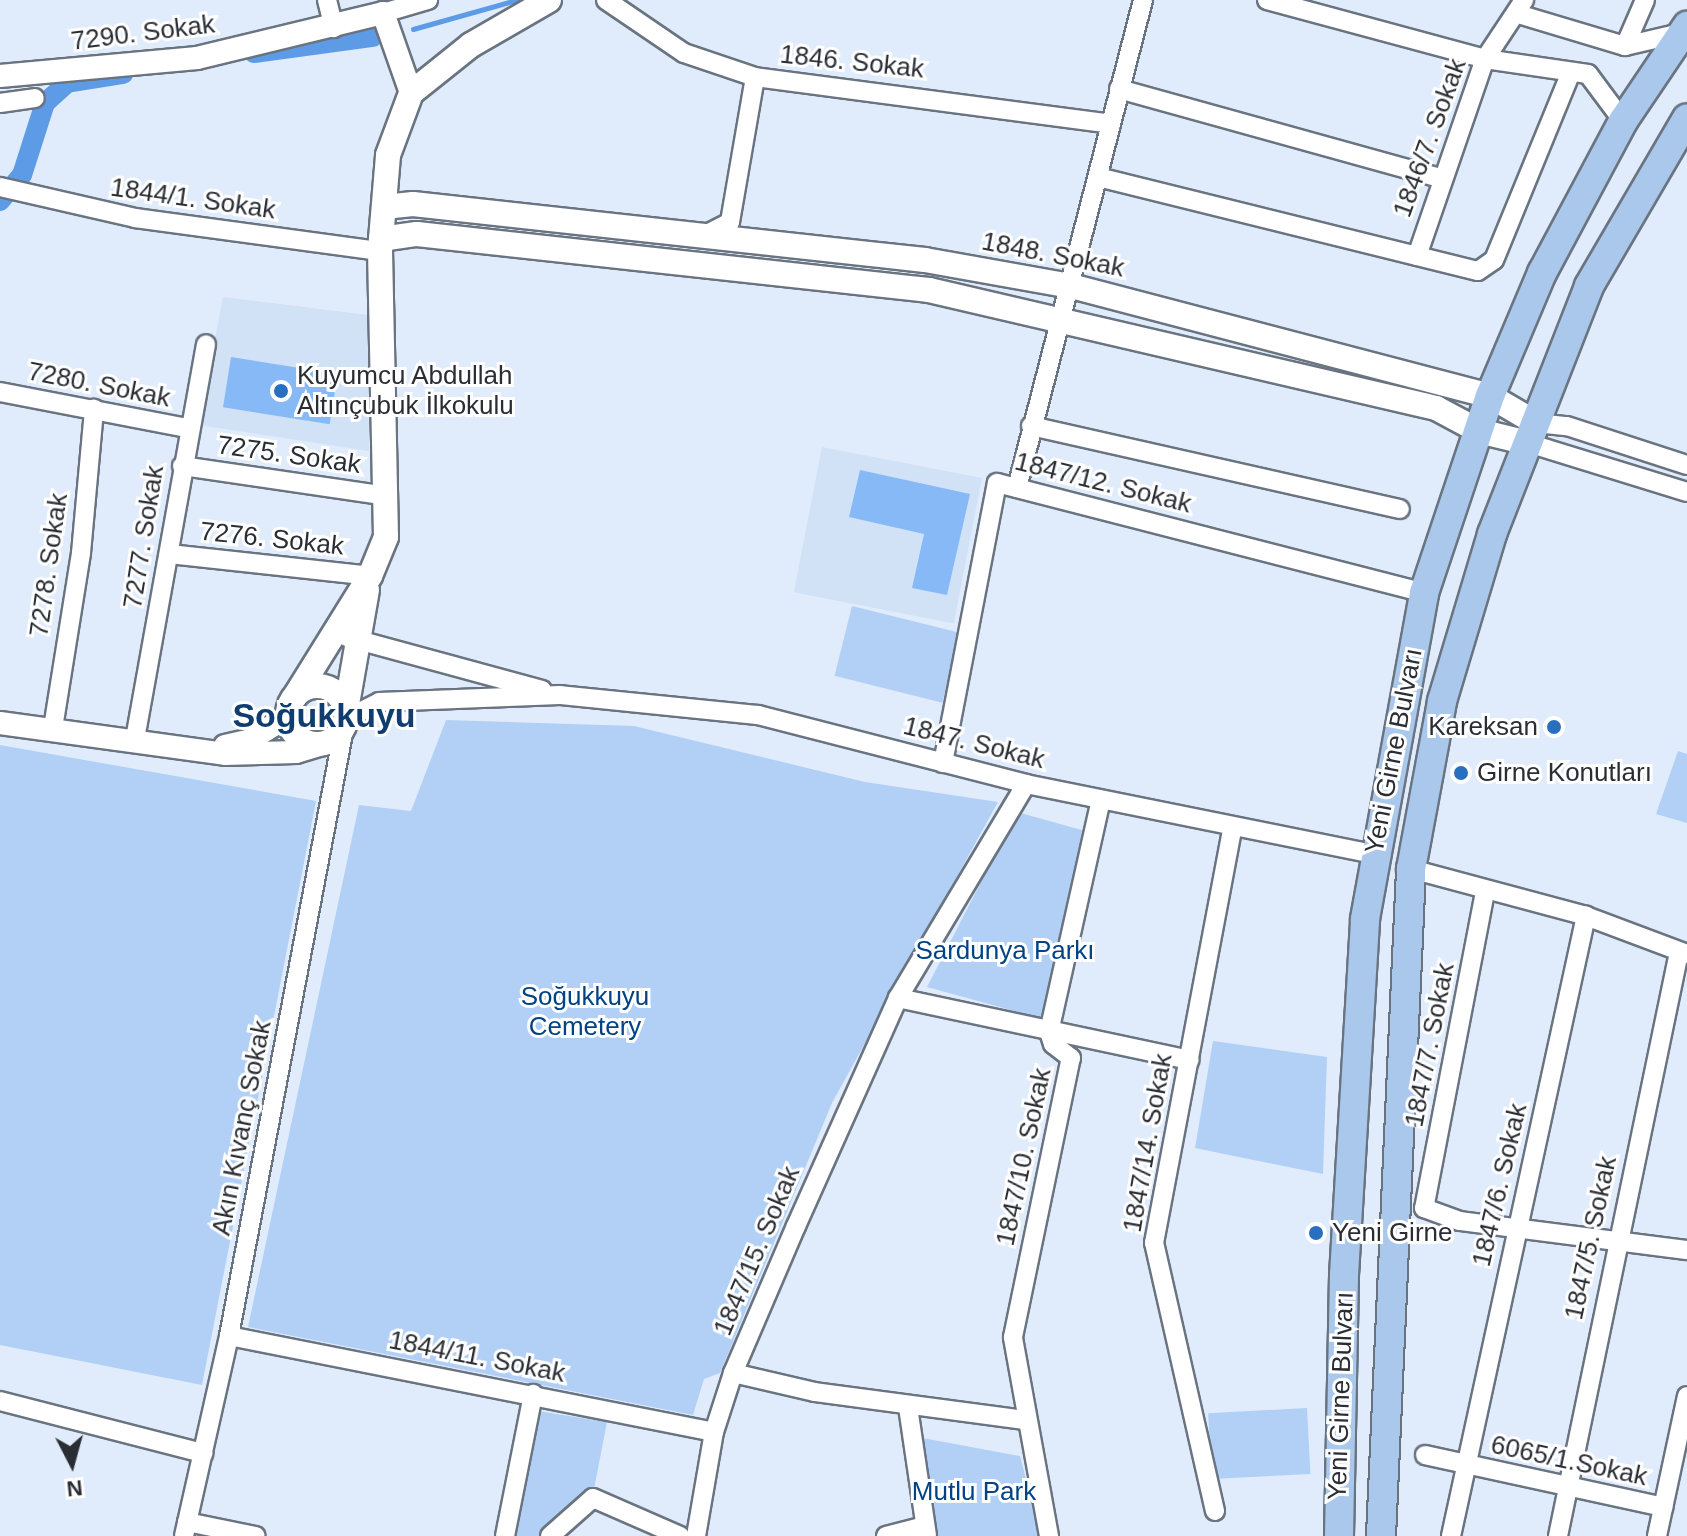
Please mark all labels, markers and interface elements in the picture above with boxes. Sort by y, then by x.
street label: 7290. Sokak [69,9,217,57]
street label: 1846. Sokak [778,39,926,85]
street label: 1846/7. Sokak [1387,55,1473,221]
street label: 1844/1. Sokak [109,172,277,226]
street label: 1848. Sokak [979,226,1127,284]
street label: 7280. Sokak [25,356,173,414]
place label: Kuyumcu Abdullah Altınçubuk İlkokulu [297,360,514,422]
marker: Kuyumcu Abdullah Altınçubuk İlkokulu [272,382,290,400]
street label: 7275. Sokak [215,429,363,481]
street label: 1847/12. Sokak [1012,446,1194,520]
street label: 7277. Sokak [117,463,171,611]
street label: 7278. Sokak [23,491,75,639]
street label: 7276. Sokak [198,516,346,562]
street label: Yeni Girne Bulvarı [1359,646,1429,856]
district label: Soğukkuyu [232,696,416,736]
street label: 1847. Sokak [900,710,1048,776]
place label: Kareksan [1428,711,1538,743]
marker: Kareksan [1545,718,1563,736]
place label: Girne Konutları [1477,757,1652,789]
marker: Girne Konutları [1452,764,1470,782]
park label: Sardunya Parkı [915,935,1095,967]
street label: 1847/7. Sokak [1399,960,1461,1130]
park label: Soğukkuyu Cemetery [521,981,649,1042]
street label: Akın Kıvanç Sokak [206,1018,278,1238]
street label: 1847/14. Sokak [1117,1051,1179,1235]
street label: 1847/10. Sokak [990,1065,1058,1249]
street label: 1847/6. Sokak [1466,1101,1534,1269]
street label: 1847/5. Sokak [1558,1153,1624,1323]
street label: 1847/15. Sokak [707,1162,807,1340]
place label: Yeni Girne [1332,1217,1452,1249]
marker: Yeni Girne [1307,1224,1325,1242]
street label: Yeni Girne Bulvarı [1322,1291,1360,1501]
street label: 1844/11. Sokak [386,1325,568,1389]
north arrow [32,1424,112,1504]
street label: 6065/1.Sokak [1488,1429,1650,1493]
text: N [65,1475,84,1502]
park label: Mutlu Park [912,1476,1036,1508]

